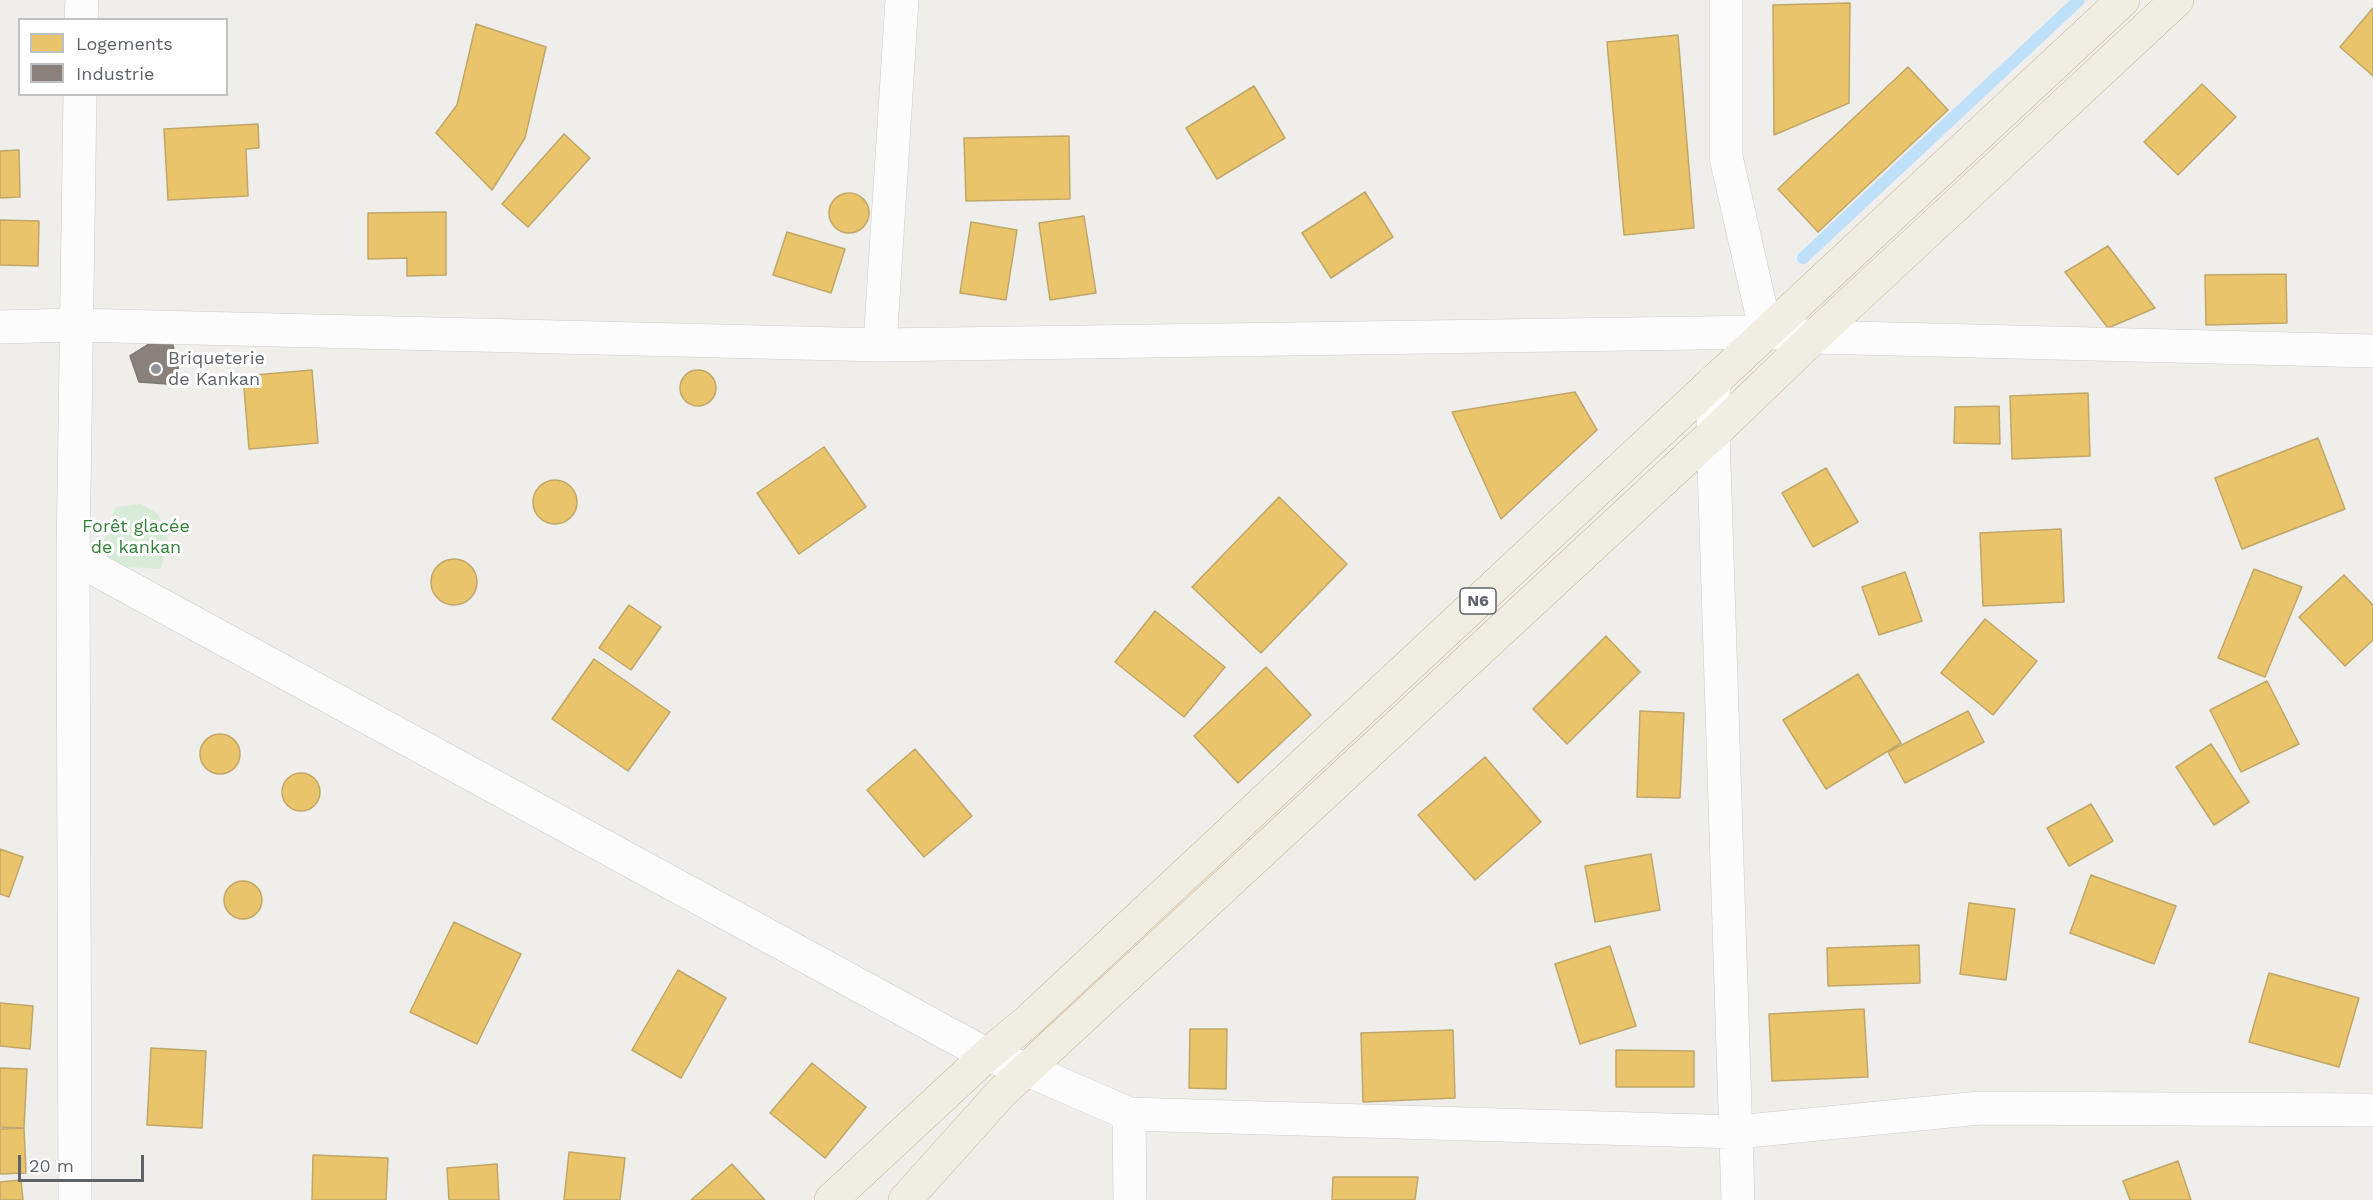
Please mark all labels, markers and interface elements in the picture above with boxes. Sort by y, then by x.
legend [18,18,228,96]
text: Logements [76,33,173,54]
text: Industrie [76,63,154,84]
place label: Briqueterie de Kankan [168,348,265,391]
marker: Briqueterie de Kankan [149,362,163,376]
park label: Forêt glacée de kankan [82,516,190,558]
road number: N6 [1460,588,1496,614]
scale bar [21,1143,147,1181]
text: 20 m [29,1155,74,1176]

